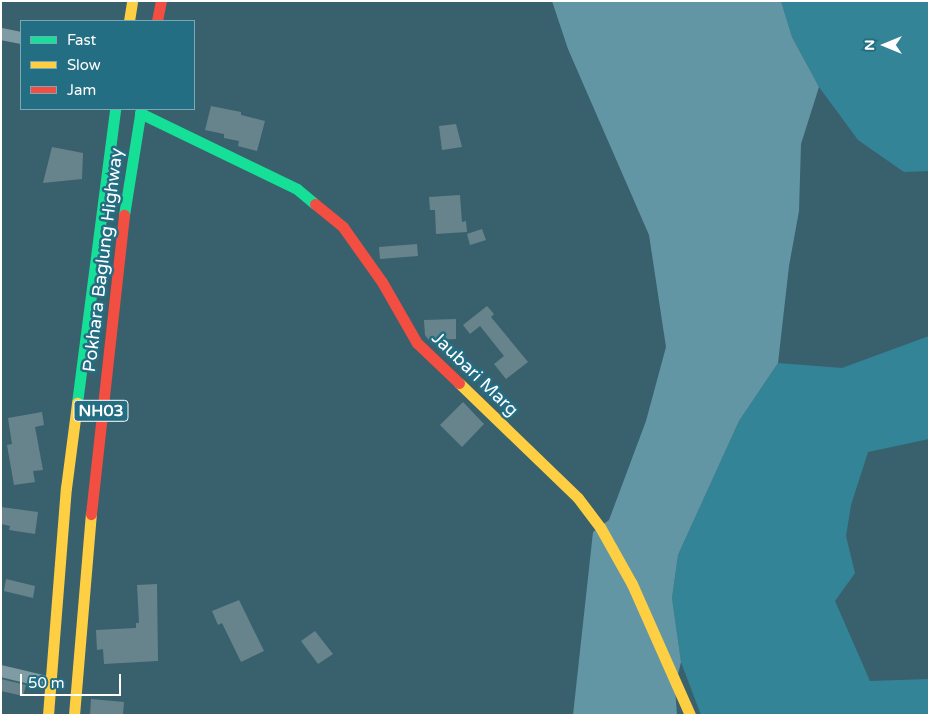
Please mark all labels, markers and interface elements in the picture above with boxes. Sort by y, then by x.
legend [20,20,195,110]
north arrow [860,20,910,70]
text: Fast [67,31,96,49]
text: N [861,39,878,51]
text: Slow [67,56,101,74]
text: Jam [67,81,96,99]
street label: Pokhara Baglung Highway [79,147,127,373]
street label: Jaubari Marg [427,327,523,421]
road number: NH03 [72,398,130,424]
scale bar [22,664,124,696]
text: 50 m [28,674,65,692]

